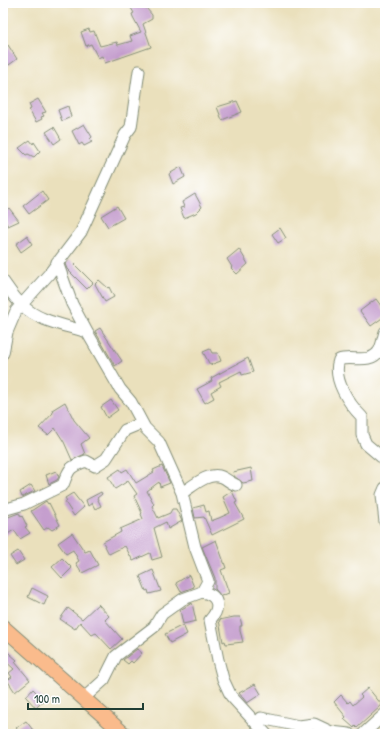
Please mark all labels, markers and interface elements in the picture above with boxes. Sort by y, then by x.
scale bar [28,685,143,711]
text: 100 m [34,690,60,707]

